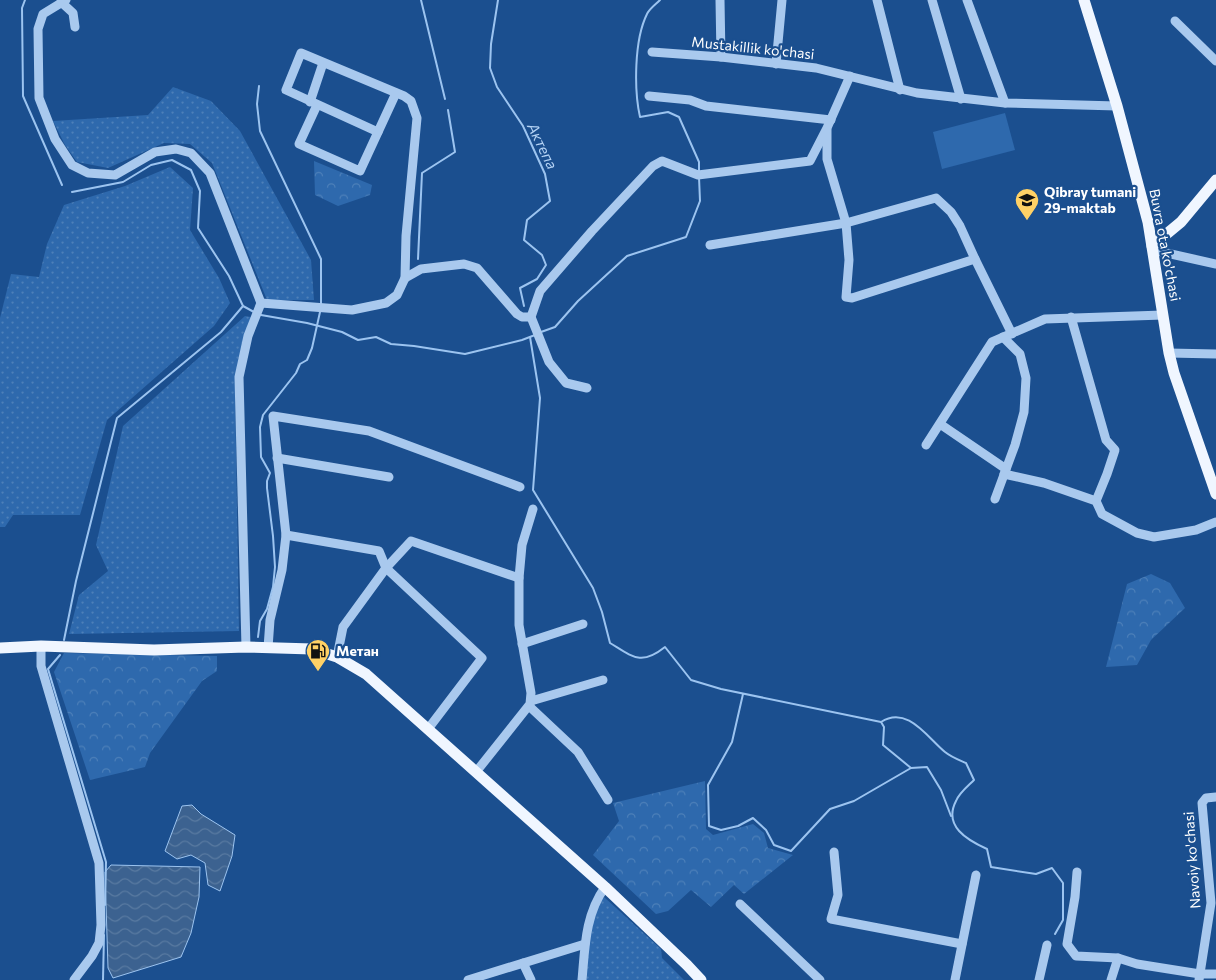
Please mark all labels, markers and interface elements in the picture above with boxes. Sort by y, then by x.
street label: Mustakillik ko'chasi [691,33,815,62]
water label: Актепа [524,118,562,172]
place label: Qibray tumani 29-maktab [1044,183,1136,216]
school or university icon: Qibray tumani 29-maktab [1014,187,1040,221]
street label: Buvra ota ko'chasi [1146,187,1185,303]
fuel station icon: Метан [305,638,331,672]
place label: Метан [336,642,379,659]
street label: Navoiy ko'chasi [1180,811,1203,909]

